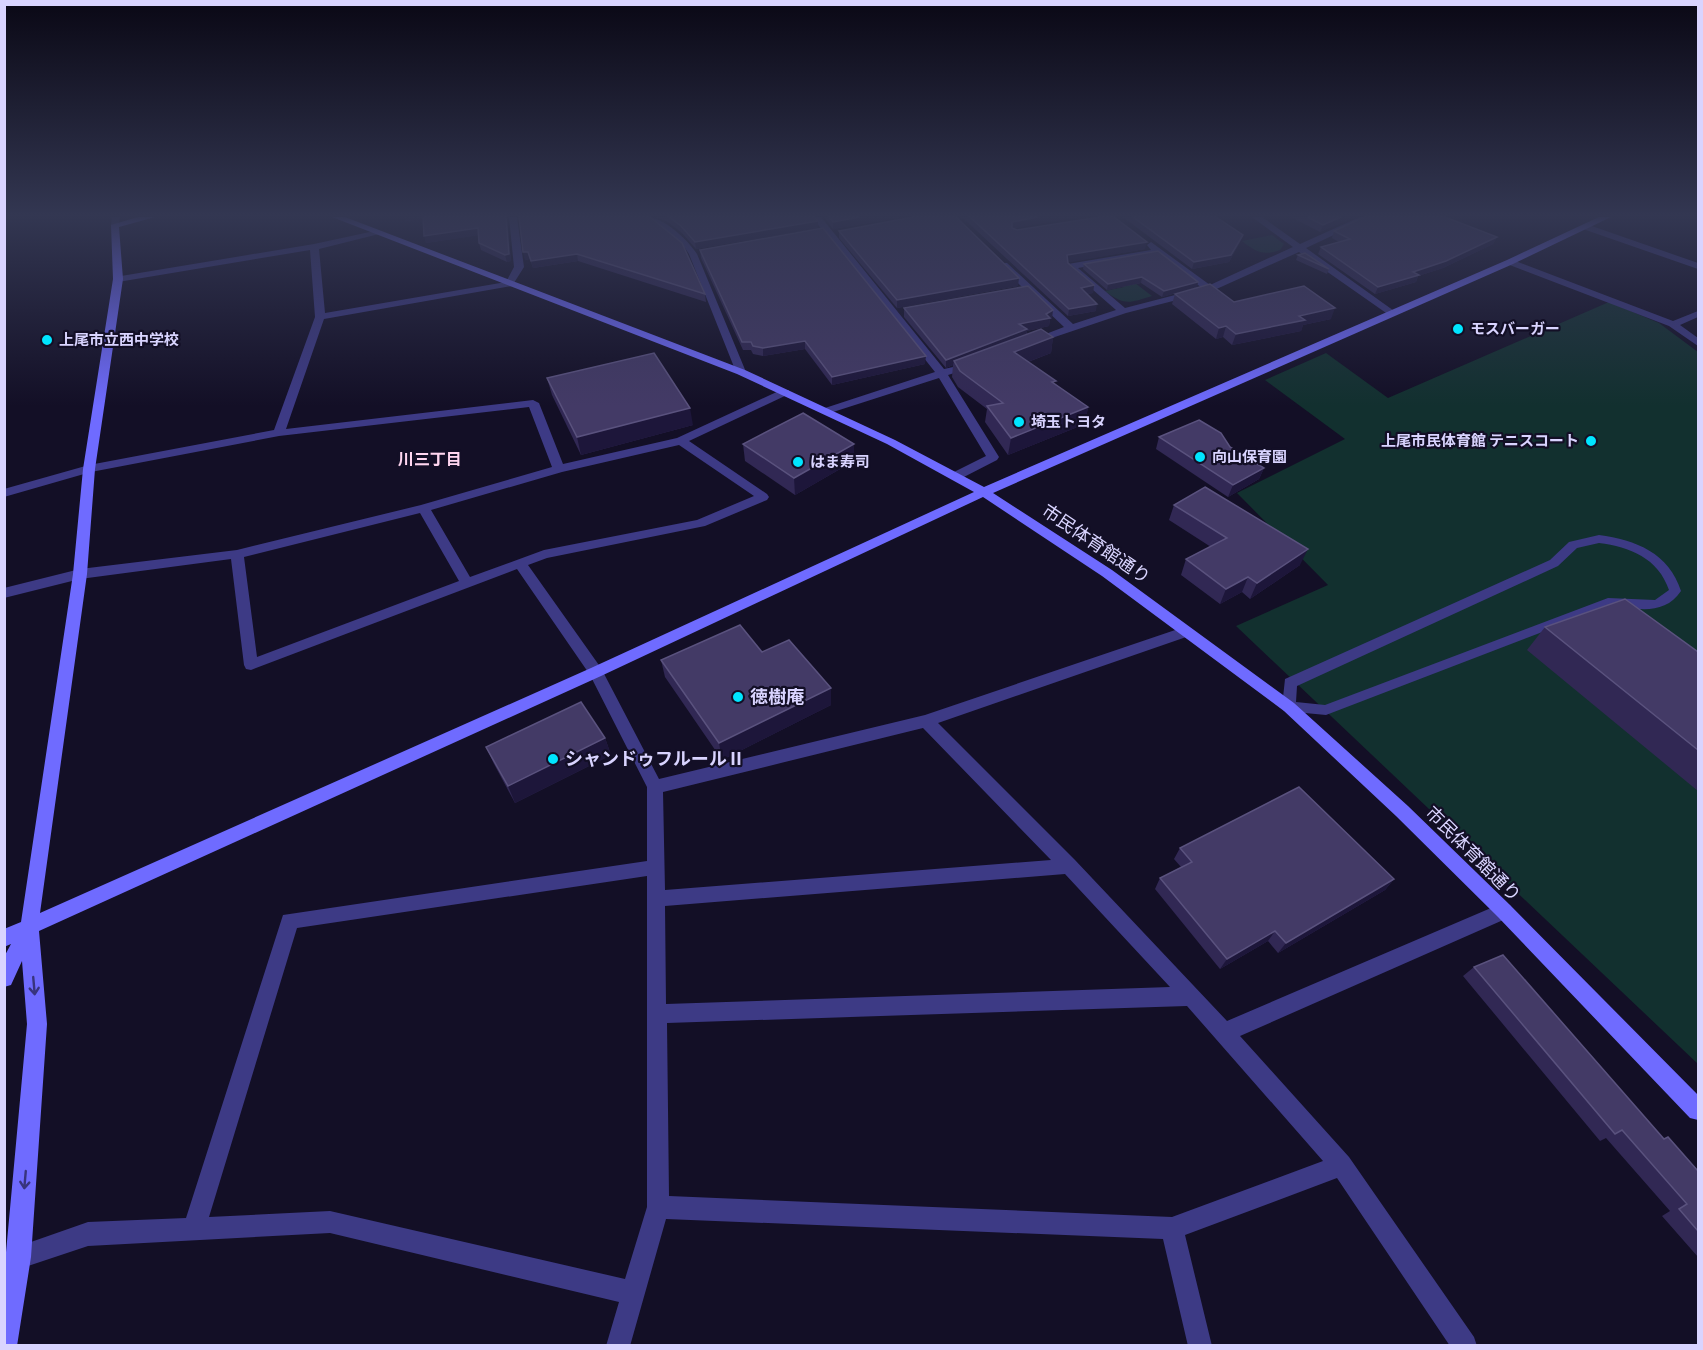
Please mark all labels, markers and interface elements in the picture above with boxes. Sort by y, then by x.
place label: モスバーガー [1470,320,1560,338]
marker: モスバーガー [1451,322,1465,336]
place label: 上尾市立西中学校 [59,331,179,349]
marker: 上尾市立西中学校 [40,333,54,347]
place label: 埼玉トヨタ [1031,413,1106,431]
marker: 埼玉トヨタ [1012,415,1026,429]
place label: 上尾市民体育館 テニスコート [1381,432,1579,450]
marker: 上尾市民体育館 テニスコート [1584,434,1598,448]
place label: 向山保育園 [1212,448,1287,466]
district label: 川三丁目 [398,450,462,469]
marker: 向山保育園 [1193,450,1207,464]
place label: はま寿司 [810,453,870,471]
marker: はま寿司 [791,455,805,469]
street label: 市民体育館通り [1038,500,1154,588]
place label: 徳樹庵 [750,686,804,708]
marker: 徳樹庵 [731,690,745,704]
place label: シャンドゥフルールⅡ [565,748,745,770]
marker: シャンドゥフルールⅡ [546,752,560,766]
street label: 市民体育館通り [1421,802,1525,906]
one-way arrow [29,975,40,995]
one-way arrow [19,1169,30,1189]

